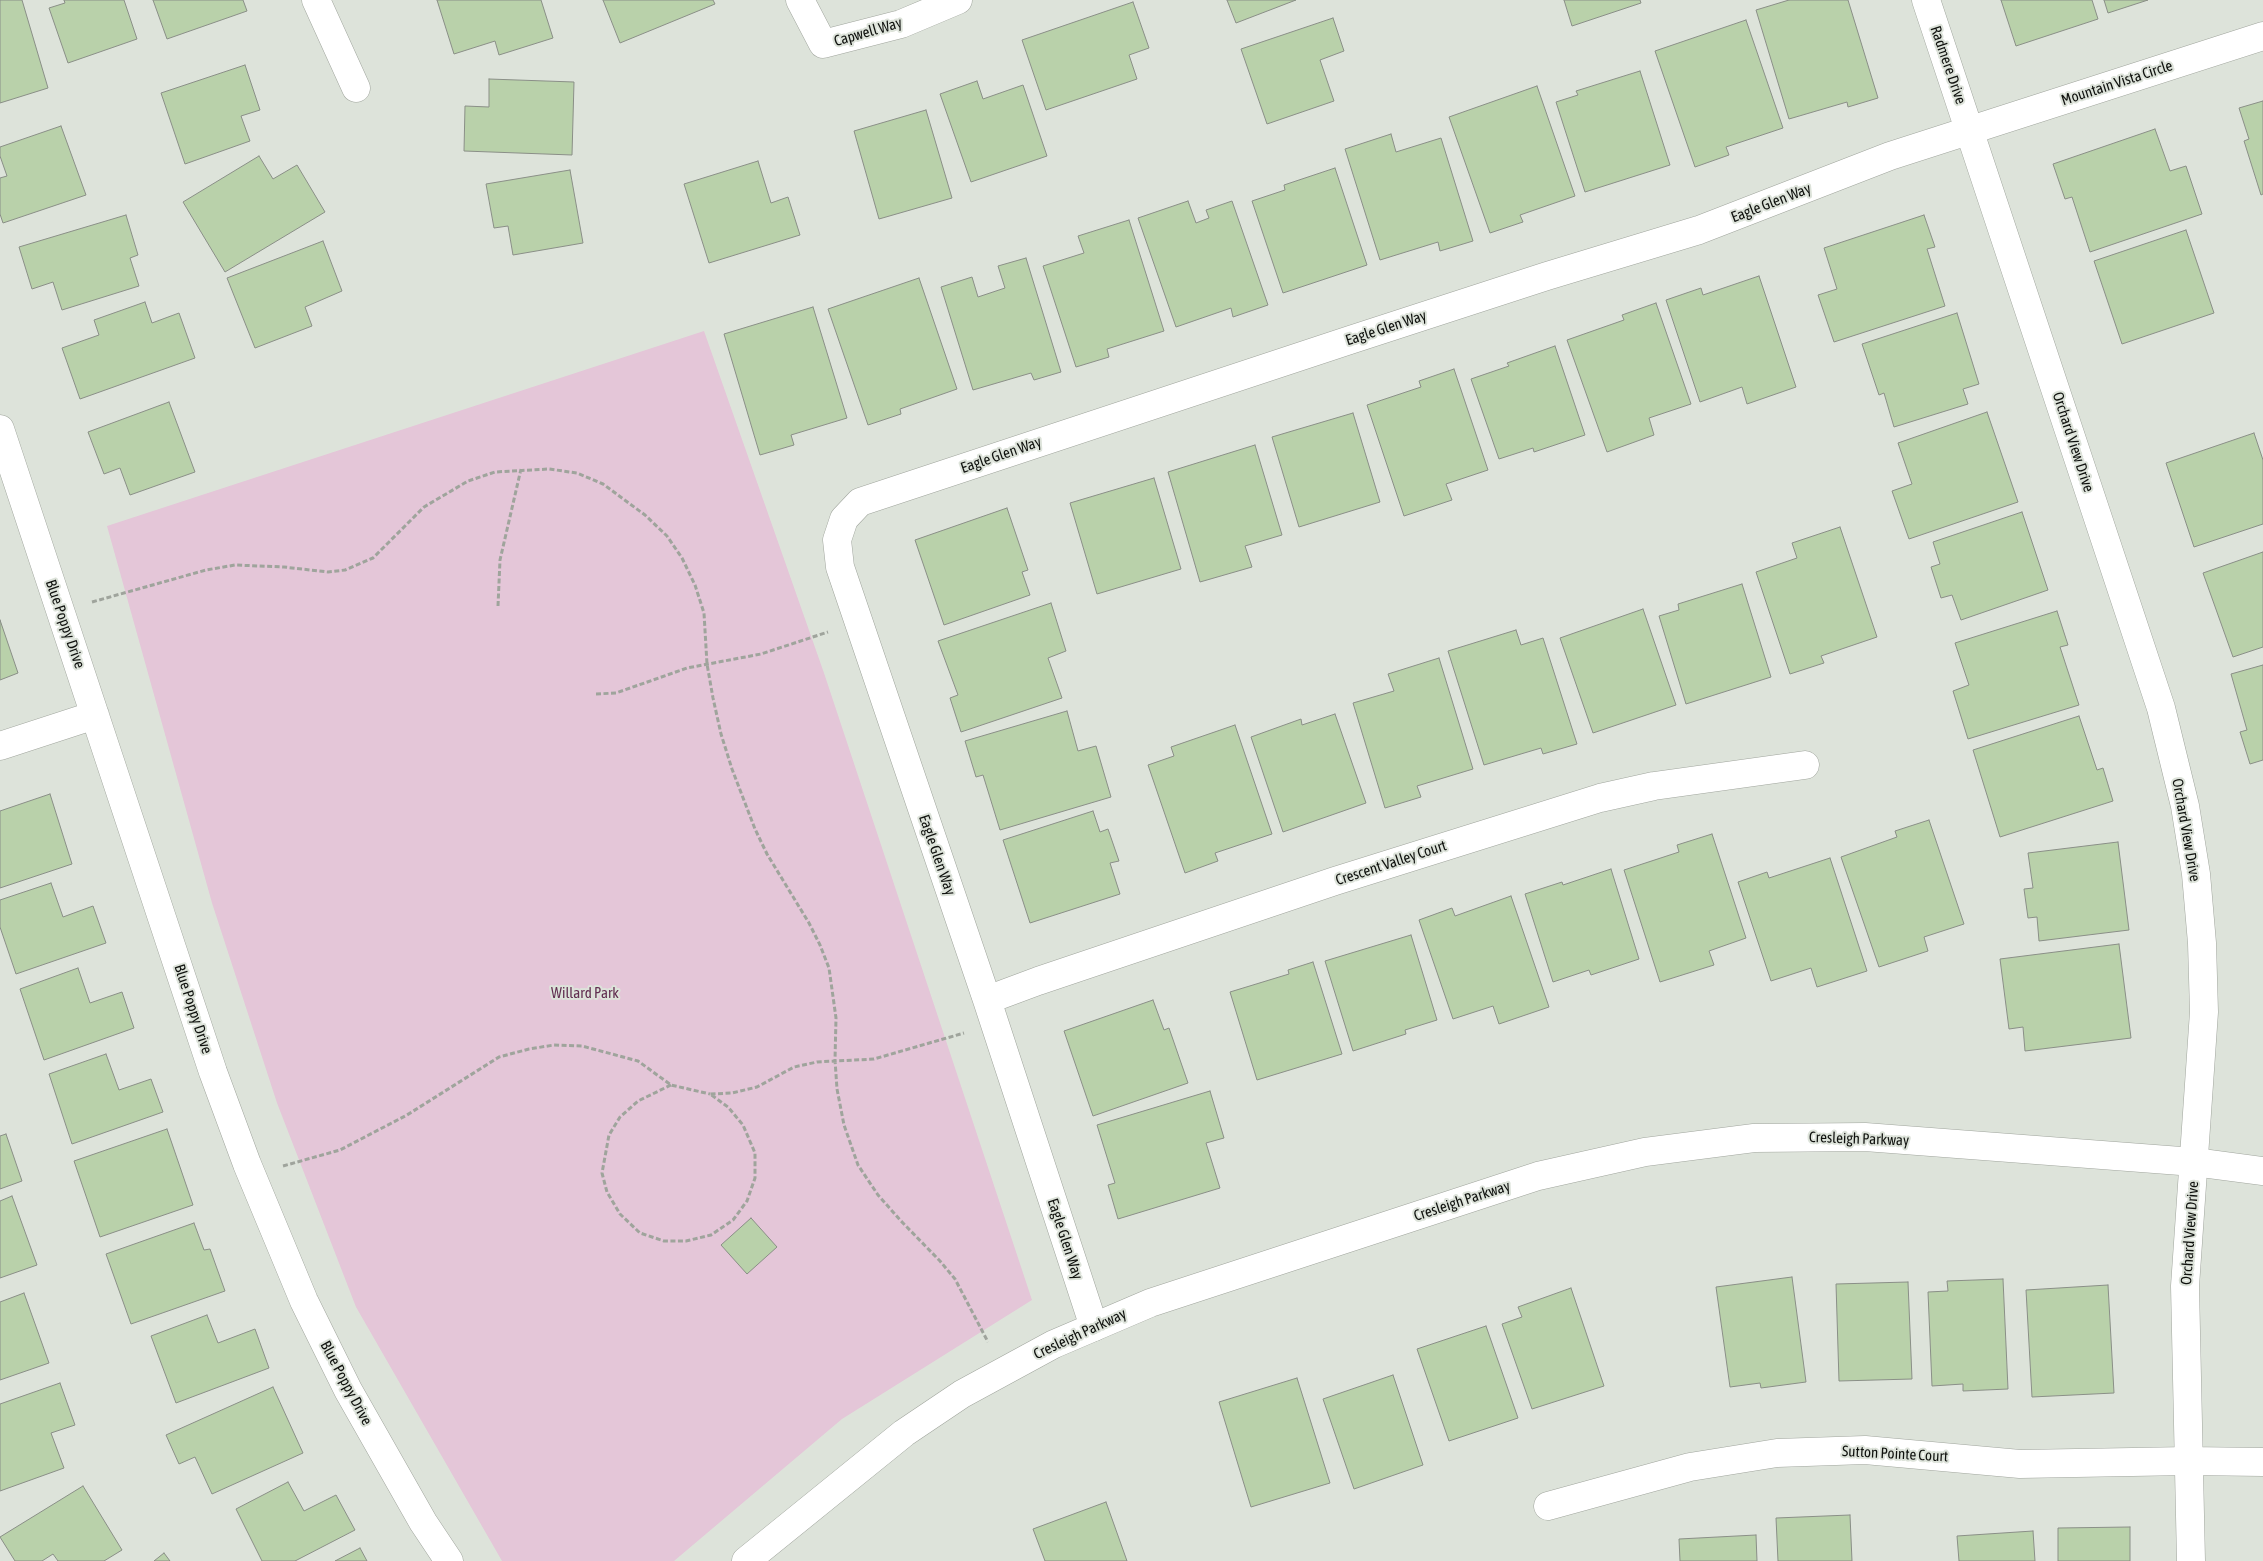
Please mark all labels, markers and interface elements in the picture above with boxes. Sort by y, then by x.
street label: Capwell Way [832,14,904,50]
street label: Radmere Drive [1926,23,1970,107]
street label: Mountain Vista Circle [2059,57,2175,109]
street label: Eagle Glen Way [1729,180,1813,226]
street label: Eagle Glen Way [1343,306,1429,350]
street label: Orchard View Drive [2048,390,2098,494]
street label: Eagle Glen Way [958,433,1044,477]
street label: Blue Poppy Drive [41,577,89,671]
street label: Orchard View Drive [2168,777,2204,883]
street label: Eagle Glen Way [915,812,959,898]
street label: Crescent Valley Court [1333,837,1449,889]
street label: Blue Poppy Drive [170,962,216,1056]
park label: Willard Park [551,984,619,1002]
street label: Cresleigh Parkway [1809,1128,1909,1150]
street label: Cresleigh Parkway [1412,1177,1512,1225]
street label: Orchard View Drive [2177,1180,2203,1286]
street label: Eagle Glen Way [1043,1196,1087,1282]
street label: Cresleigh Parkway [1031,1305,1129,1363]
street label: Blue Poppy Drive [316,1338,376,1428]
street label: Sutton Pointe Court [1842,1442,1948,1466]

